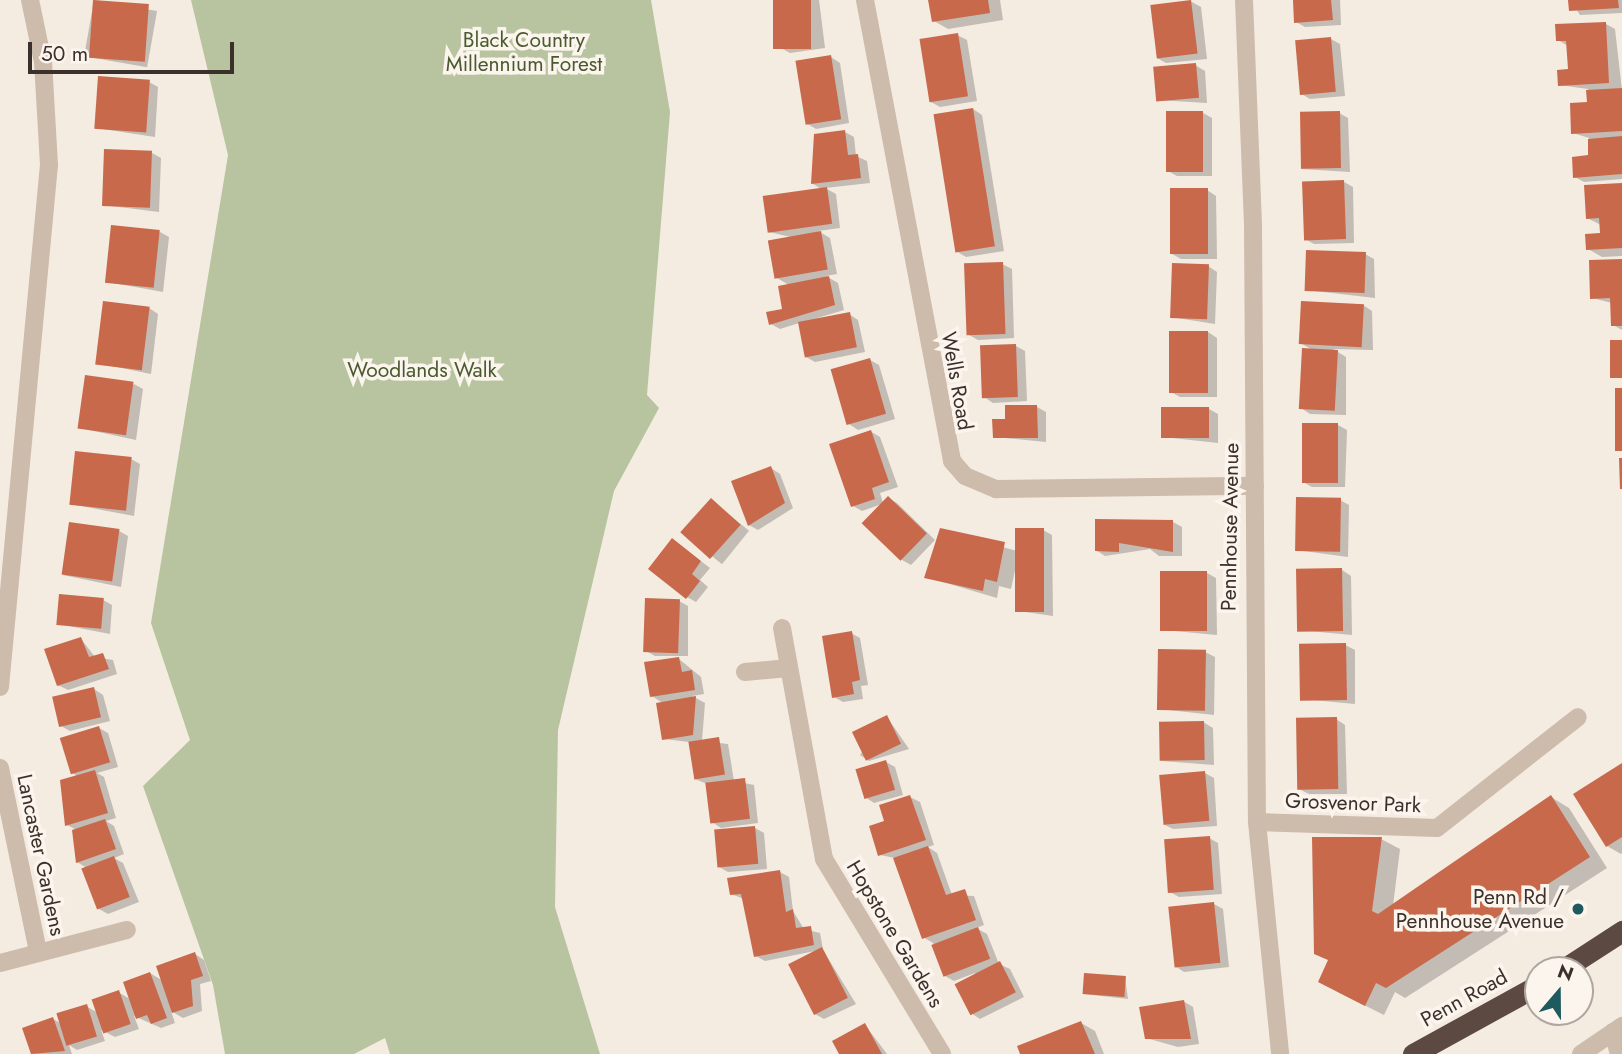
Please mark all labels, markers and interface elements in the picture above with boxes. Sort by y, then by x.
park label: Black Country Millennium Forest [446,27,602,77]
scale bar [32,28,238,72]
text: 50 m [41,39,88,69]
street label: Wells Road [936,330,978,432]
park label: Woodlands Walk [347,357,497,383]
street label: Pennhouse Avenue [1216,443,1244,611]
street label: Lancaster Gardens [12,772,70,938]
street label: Grosvenor Park [1285,788,1421,818]
street label: Hopstone Gardens [841,856,949,1012]
place label: Penn Rd / Pennhouse Avenue [1396,884,1564,934]
marker: Penn Rd / Pennhouse Avenue [1570,901,1586,917]
north arrow [1524,956,1594,1026]
text: N [1554,957,1577,988]
street label: Penn Road [1416,964,1512,1032]

